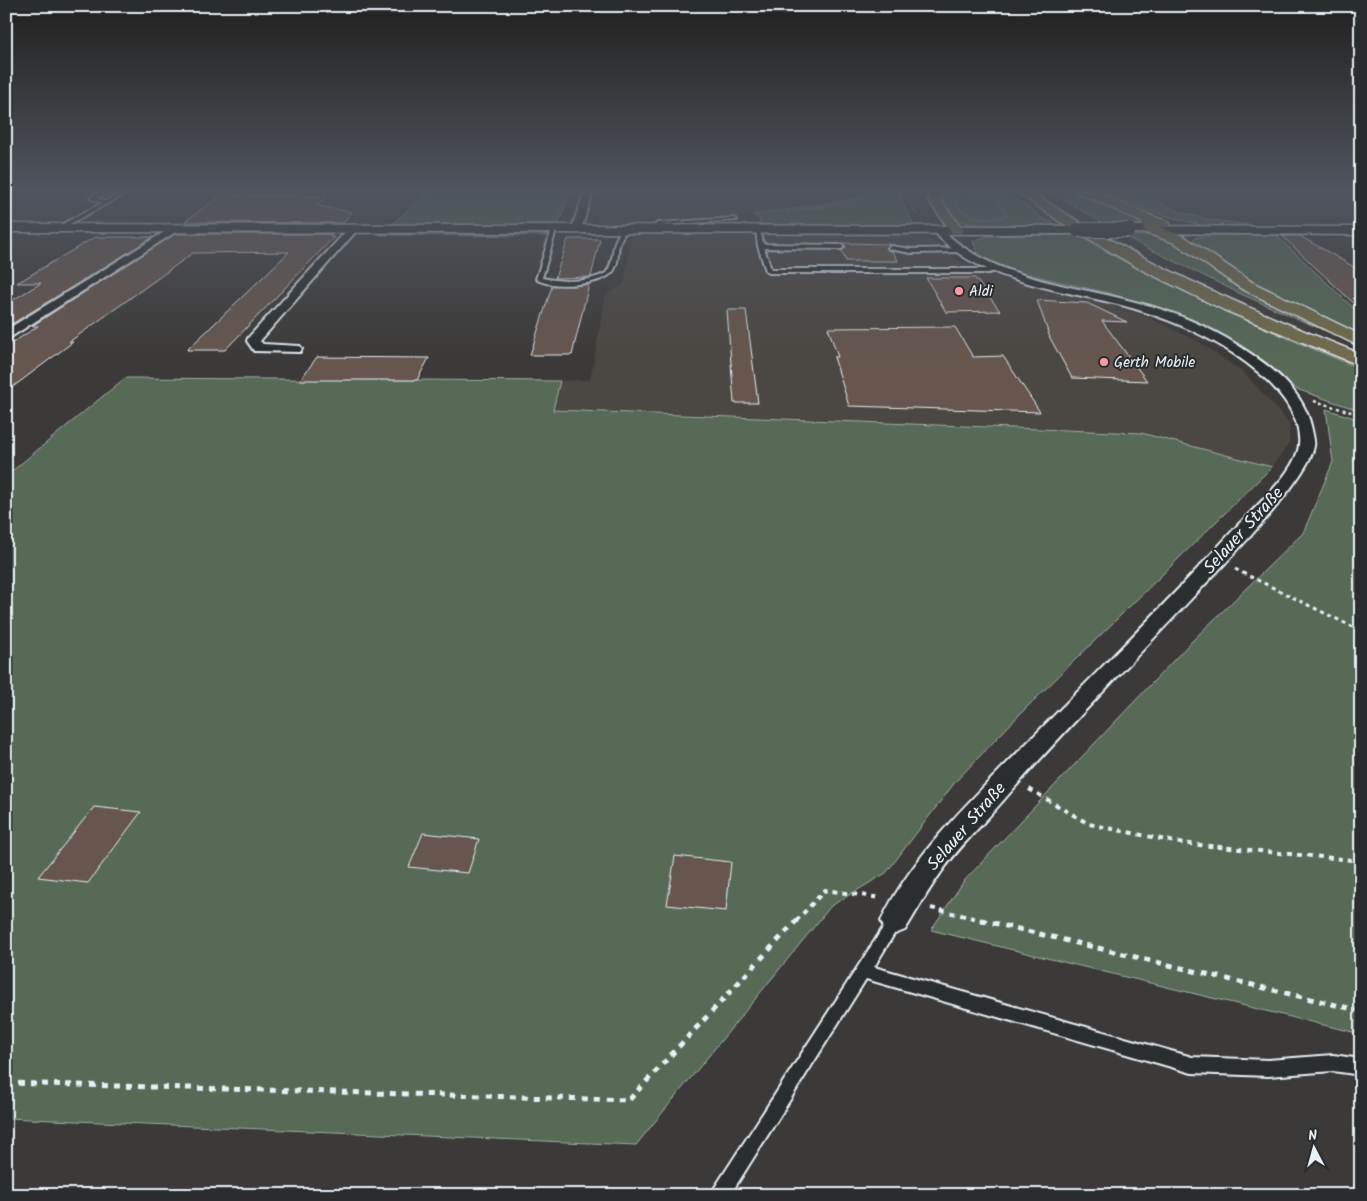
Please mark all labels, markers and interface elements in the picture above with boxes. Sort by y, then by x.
place label: Aldi [969,280,994,304]
marker: Aldi [953,285,965,297]
place label: Gerth Mobile [1114,351,1195,375]
marker: Gerth Mobile [1098,356,1110,368]
street label: Selauer Straße [1197,480,1292,582]
street label: Selauer Straße [920,776,1014,878]
north arrow [1290,1124,1340,1174]
text: N [1307,1125,1318,1147]

